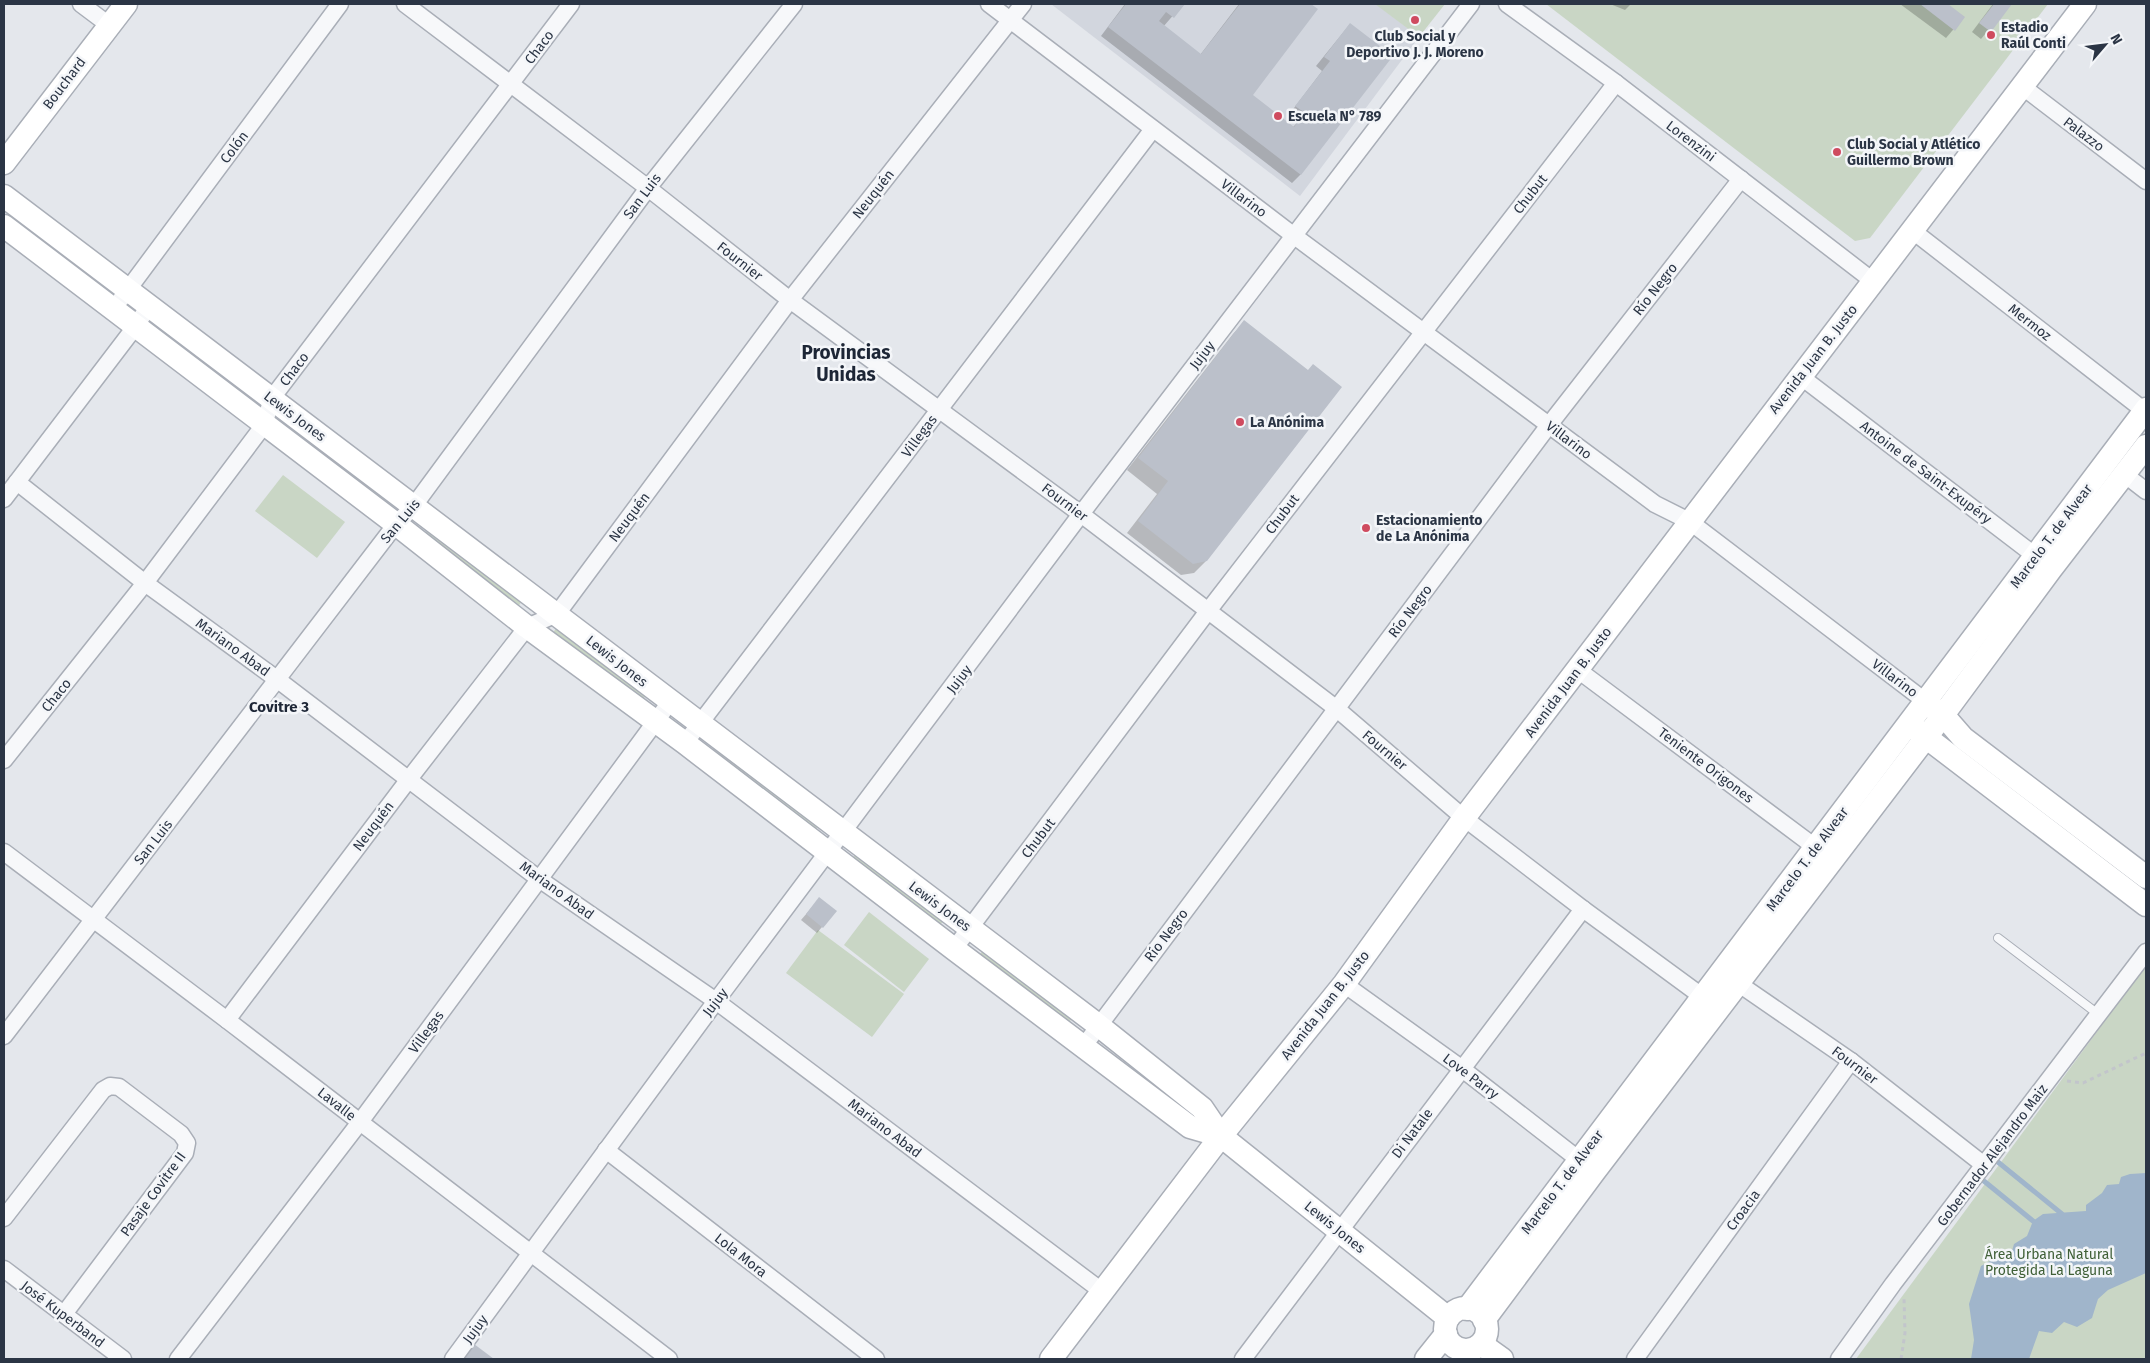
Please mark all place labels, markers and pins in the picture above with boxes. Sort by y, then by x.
marker: Club Social y Deportivo J. J. Moreno [1409,14,1421,26]
place label: Estadio Raúl Conti [2001,19,2066,52]
place label: Club Social y Deportivo J. J. Moreno [1346,28,1484,61]
marker: Estadio Raúl Conti [1985,29,1997,41]
place label: Escuela N° 789 [1288,108,1382,125]
marker: Escuela N° 789 [1272,110,1284,122]
place label: Club Social y Atlético Guillermo Brown [1847,136,1980,169]
marker: Club Social y Atlético Guillermo Brown [1831,146,1843,158]
place label: La Anónima [1250,414,1324,431]
marker: La Anónima [1234,416,1246,428]
place label: Estacionamiento de La Anónima [1376,512,1482,545]
marker: Estacionamiento de La Anónima [1360,522,1372,534]

